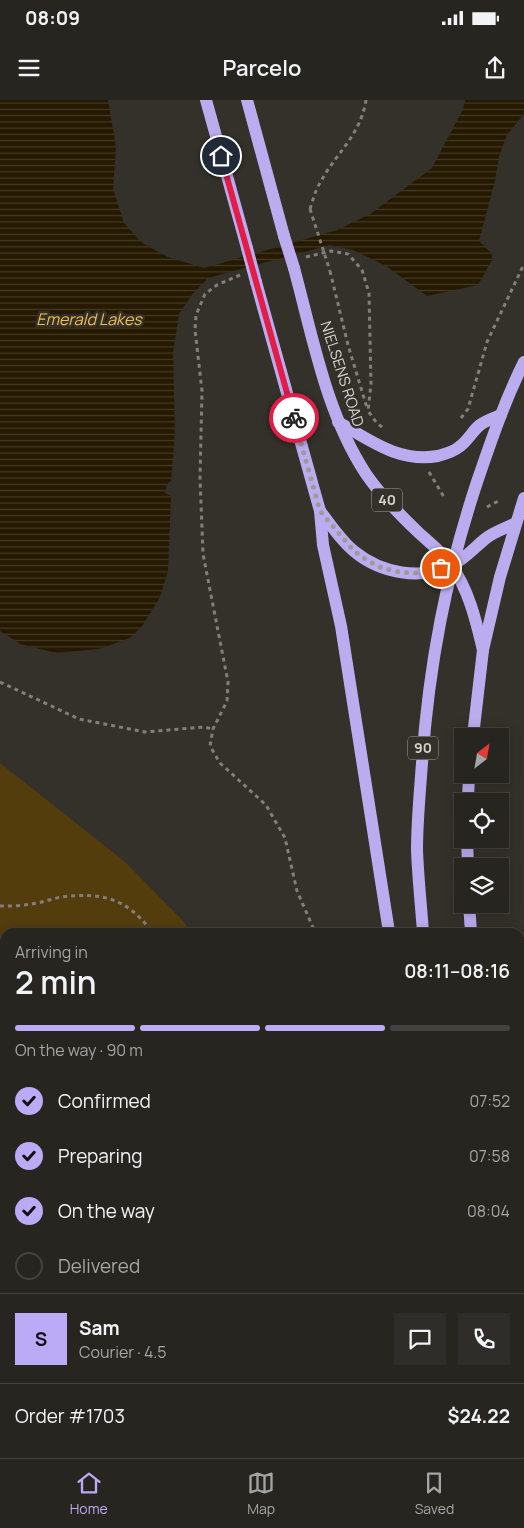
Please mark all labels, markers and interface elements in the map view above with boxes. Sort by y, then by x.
text: 08:09 [25,5,80,31]
text: Parcelo [223,53,301,83]
icon: menu [15,54,43,82]
icon: share [481,54,509,82]
pin [200,135,242,177]
icon: home [207,142,235,170]
water label: Emerald Lakes [36,308,143,330]
street label: NIELSENS ROAD [316,318,369,429]
courier [269,393,319,443]
icon: bike [280,404,308,432]
road number: 40 [372,488,402,512]
pin [420,547,462,589]
icon: bag [427,554,455,582]
north arrow [454,728,509,782]
map controls [454,728,509,913]
road number: 90 [408,736,438,760]
button: locate [454,793,509,848]
button: layers [454,858,509,913]
text: Arriving in [15,941,88,963]
text: 08:11–08:16 [404,958,510,984]
text: 2 min [15,960,97,1004]
text: On the way · 90 m [15,1039,143,1061]
icon: check [15,1087,43,1115]
text: Confirmed [58,1088,151,1114]
text: 07:52 [470,1090,510,1112]
icon: check [15,1142,43,1170]
text: Preparing [58,1143,143,1169]
text: 07:58 [469,1145,510,1167]
icon: check [15,1197,43,1225]
text: On the way [58,1198,155,1224]
text: 08:04 [467,1200,510,1222]
text: Delivered [58,1253,140,1279]
button: chat [394,1313,446,1365]
button: phone [458,1313,510,1365]
text: Sam [79,1315,120,1341]
text: S [35,1326,47,1352]
text: Courier · 4.5 [79,1341,166,1363]
text: Order #1703 [15,1403,125,1429]
text: $24.22 [448,1403,510,1429]
tab: Home [70,1469,108,1518]
tab: Map [247,1469,275,1518]
tab: Saved [415,1469,454,1518]

